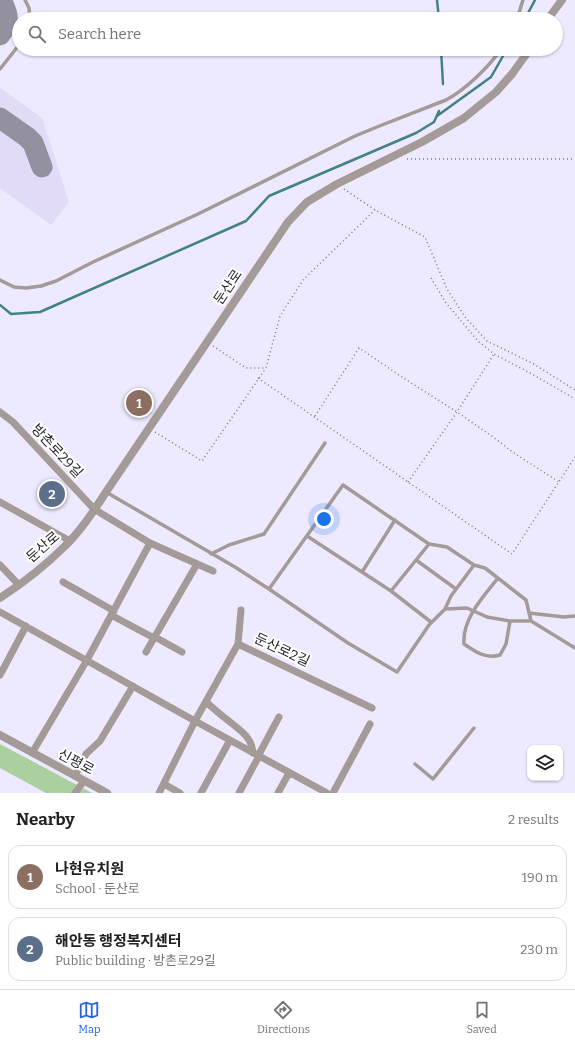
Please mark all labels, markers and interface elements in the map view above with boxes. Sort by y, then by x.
search box [12,12,563,56]
icon: search [26,23,48,45]
text: Search here [58,25,141,43]
street label: 둔산로 [210,266,246,308]
pin: 1 [126,388,152,418]
street label: 방촌로29길 [28,421,86,481]
pin: 2 [39,479,65,509]
your location [314,509,334,529]
street label: 둔산로 [23,528,63,566]
street label: 둔산로2길 [252,630,312,670]
street label: 신평로 [55,745,97,779]
map controls [527,745,563,781]
button: layers [527,745,563,781]
text: Nearby [16,809,75,830]
text: 2 results [508,812,559,827]
text: 나현유치원 [55,860,124,878]
text: 1 [27,870,33,885]
text: 190 m [522,870,558,885]
text: School · 둔산로 [55,881,140,896]
text: 해안동 행정복지센터 [55,932,182,950]
text: 2 [26,942,34,957]
text: 230 m [520,942,558,957]
text: Public building · 방촌로29길 [55,953,216,968]
tab: Map [78,999,100,1036]
tab: Directions [257,999,310,1036]
tab: Saved [466,999,497,1036]

